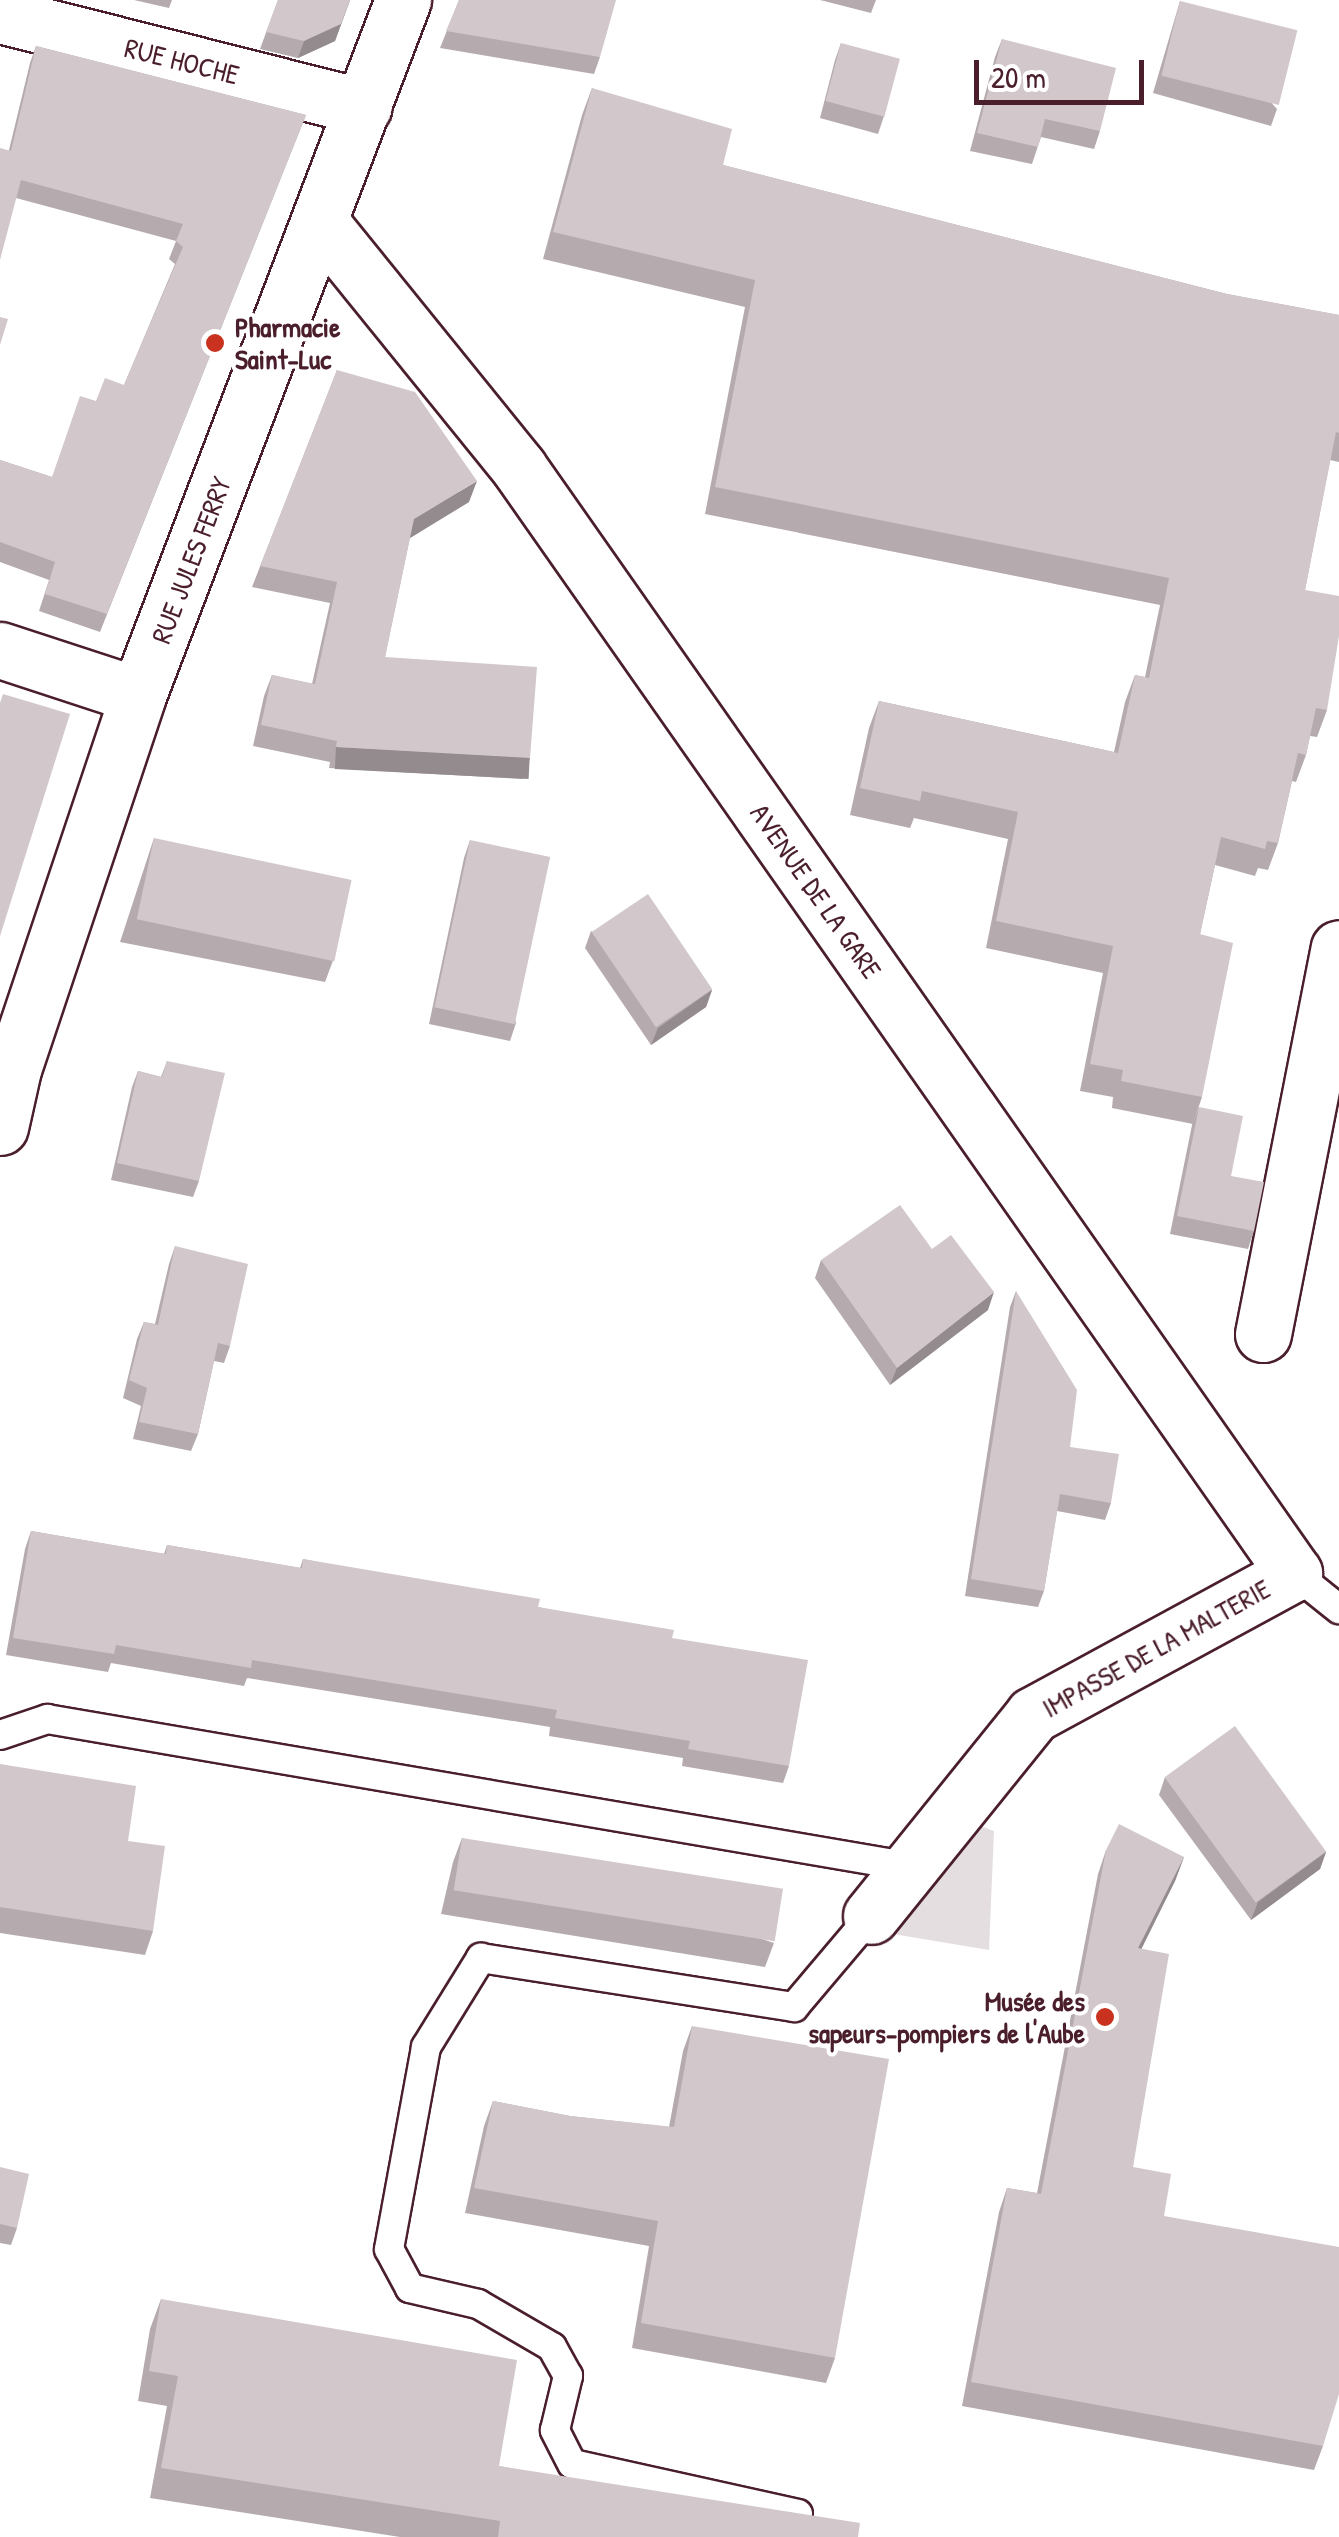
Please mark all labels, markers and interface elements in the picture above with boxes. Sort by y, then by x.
street label: RUE HOCHE [121,31,243,91]
scale bar [979,40,1149,102]
text: 20 m [991,57,1046,97]
place label: Pharmacie Saint-Luc [235,310,340,376]
marker: Pharmacie Saint-Luc [204,332,226,354]
street label: RUE JULES FERRY [144,472,238,648]
street label: AVENUE DE LA GARE [743,797,889,985]
street label: IMPASSE DE LA MALTERIE [1036,1571,1276,1725]
place label: Musée des sapeurs-pompiers de l'Aube [808,1984,1085,2050]
marker: Musée des sapeurs-pompiers de l'Aube [1094,2006,1116,2028]

